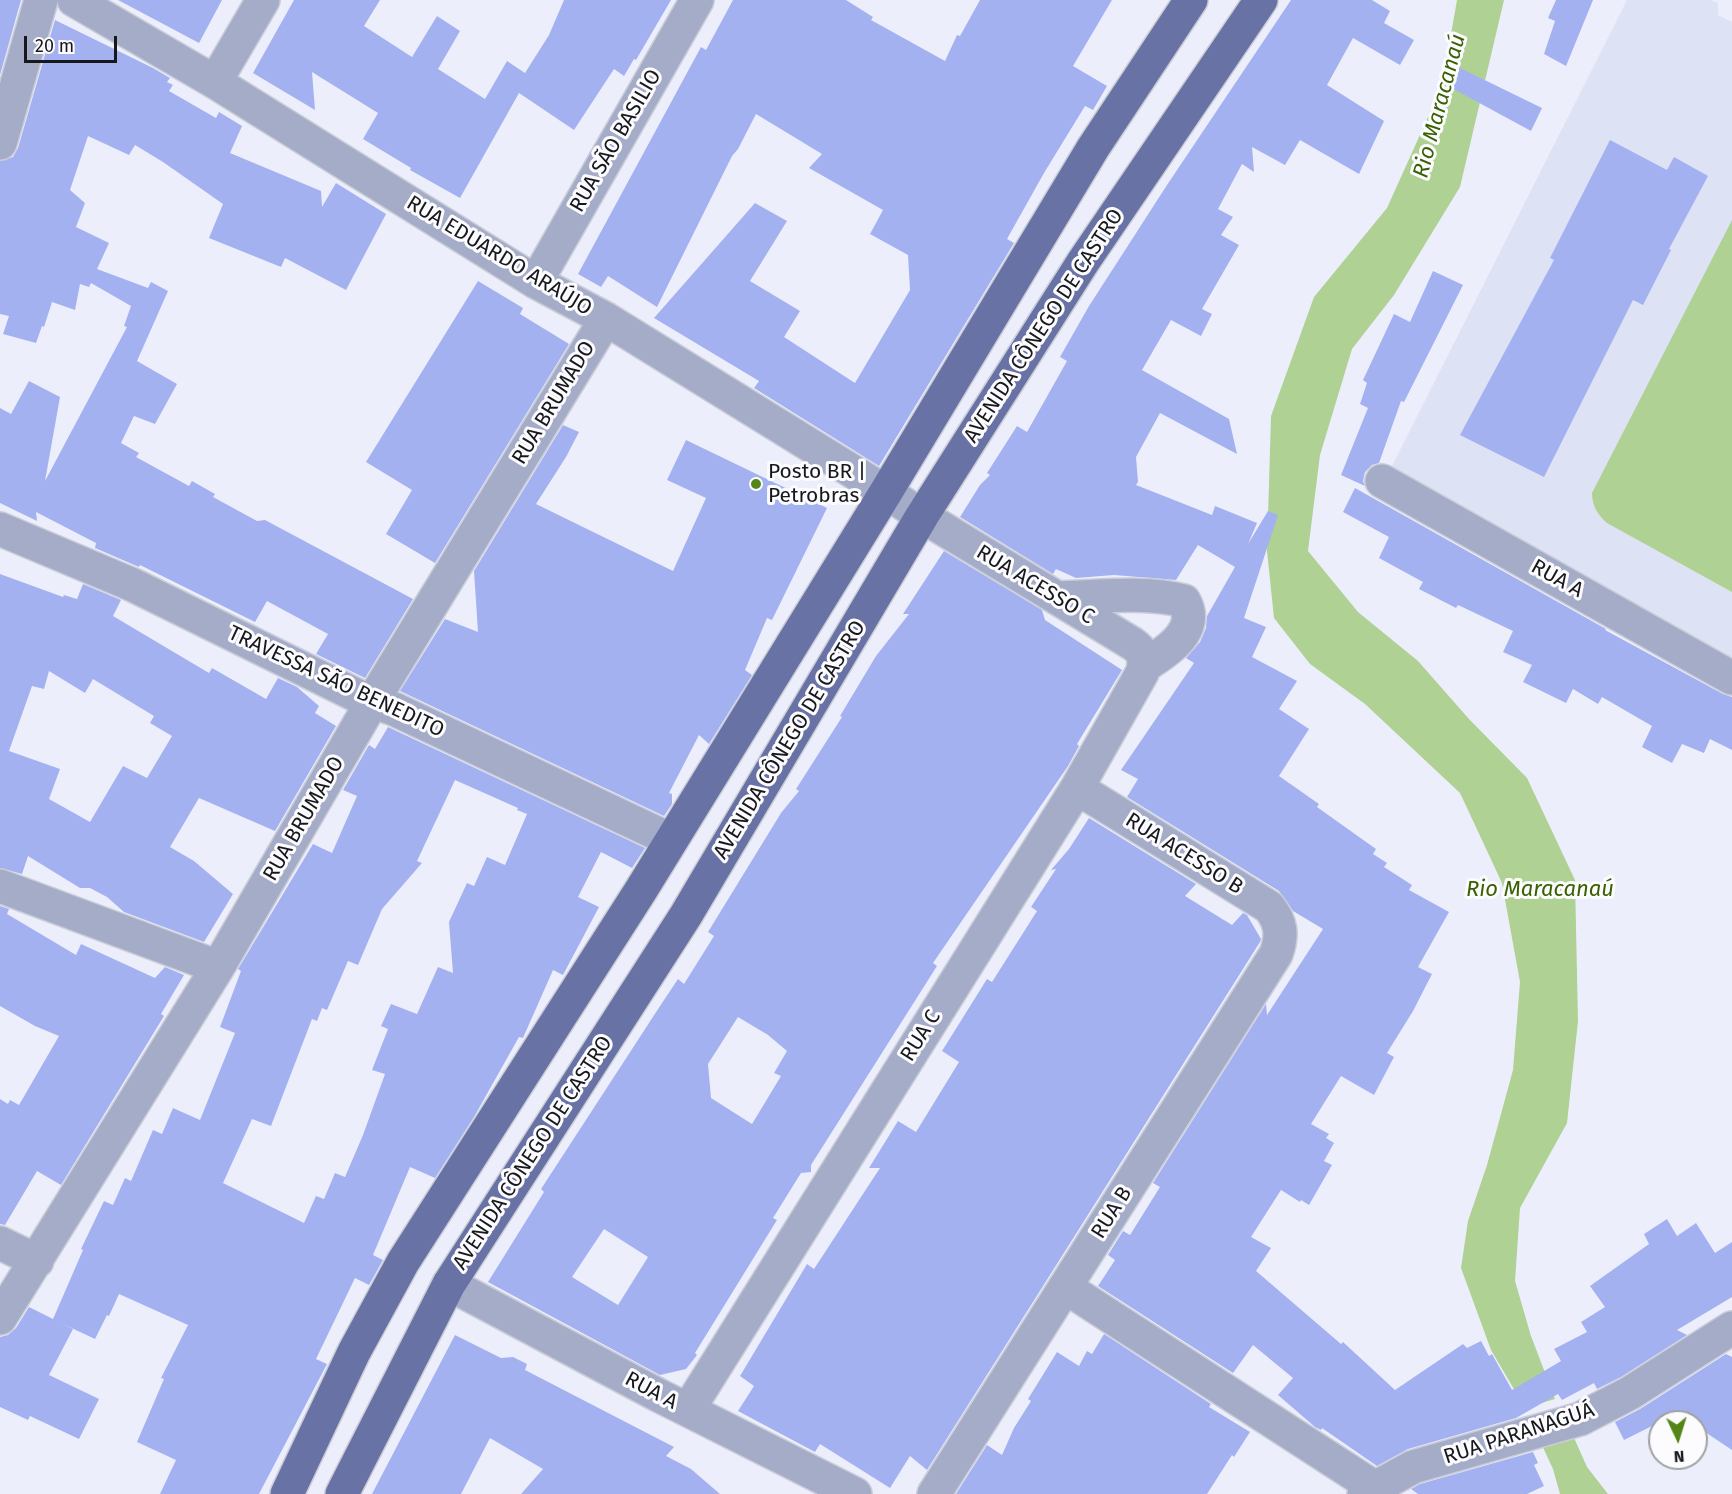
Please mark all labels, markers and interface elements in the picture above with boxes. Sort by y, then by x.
scale bar [27,24,120,62]
water label: Rio Maracanaú [1408,31,1472,181]
text: 20 m [35,35,74,57]
street label: RUA SÃO BASILIO [565,65,667,217]
street label: RUA EDUARDO ARAÚJO [402,191,596,321]
street label: AVENIDA CÔNEGO DE CASTRO [959,204,1129,448]
street label: RUA BRUMADO [507,337,601,469]
place label: Posto BR | Petrobras [768,459,866,509]
marker: Posto BR | Petrobras [749,477,763,491]
street label: RUA ACESSO C [972,540,1098,630]
street label: RUA A [1526,554,1588,604]
street label: AVENIDA CÔNEGO DE CASTRO [709,616,871,864]
street label: TRAVESSA SÃO BENEDITO [224,621,448,743]
street label: RUA BRUMADO [258,752,350,886]
street label: RUA ACESSO B [1121,808,1247,900]
water label: Rio Maracanaú [1466,877,1614,903]
street label: RUA C [896,1006,946,1066]
street label: AVENIDA CÔNEGO DE CASTRO [448,1031,618,1275]
street label: RUA B [1086,1182,1138,1244]
street label: RUA A [620,1367,682,1415]
street label: RUA PARANAGUÁ [1441,1398,1597,1470]
north arrow [1648,1410,1708,1470]
text: N [1673,1447,1685,1466]

